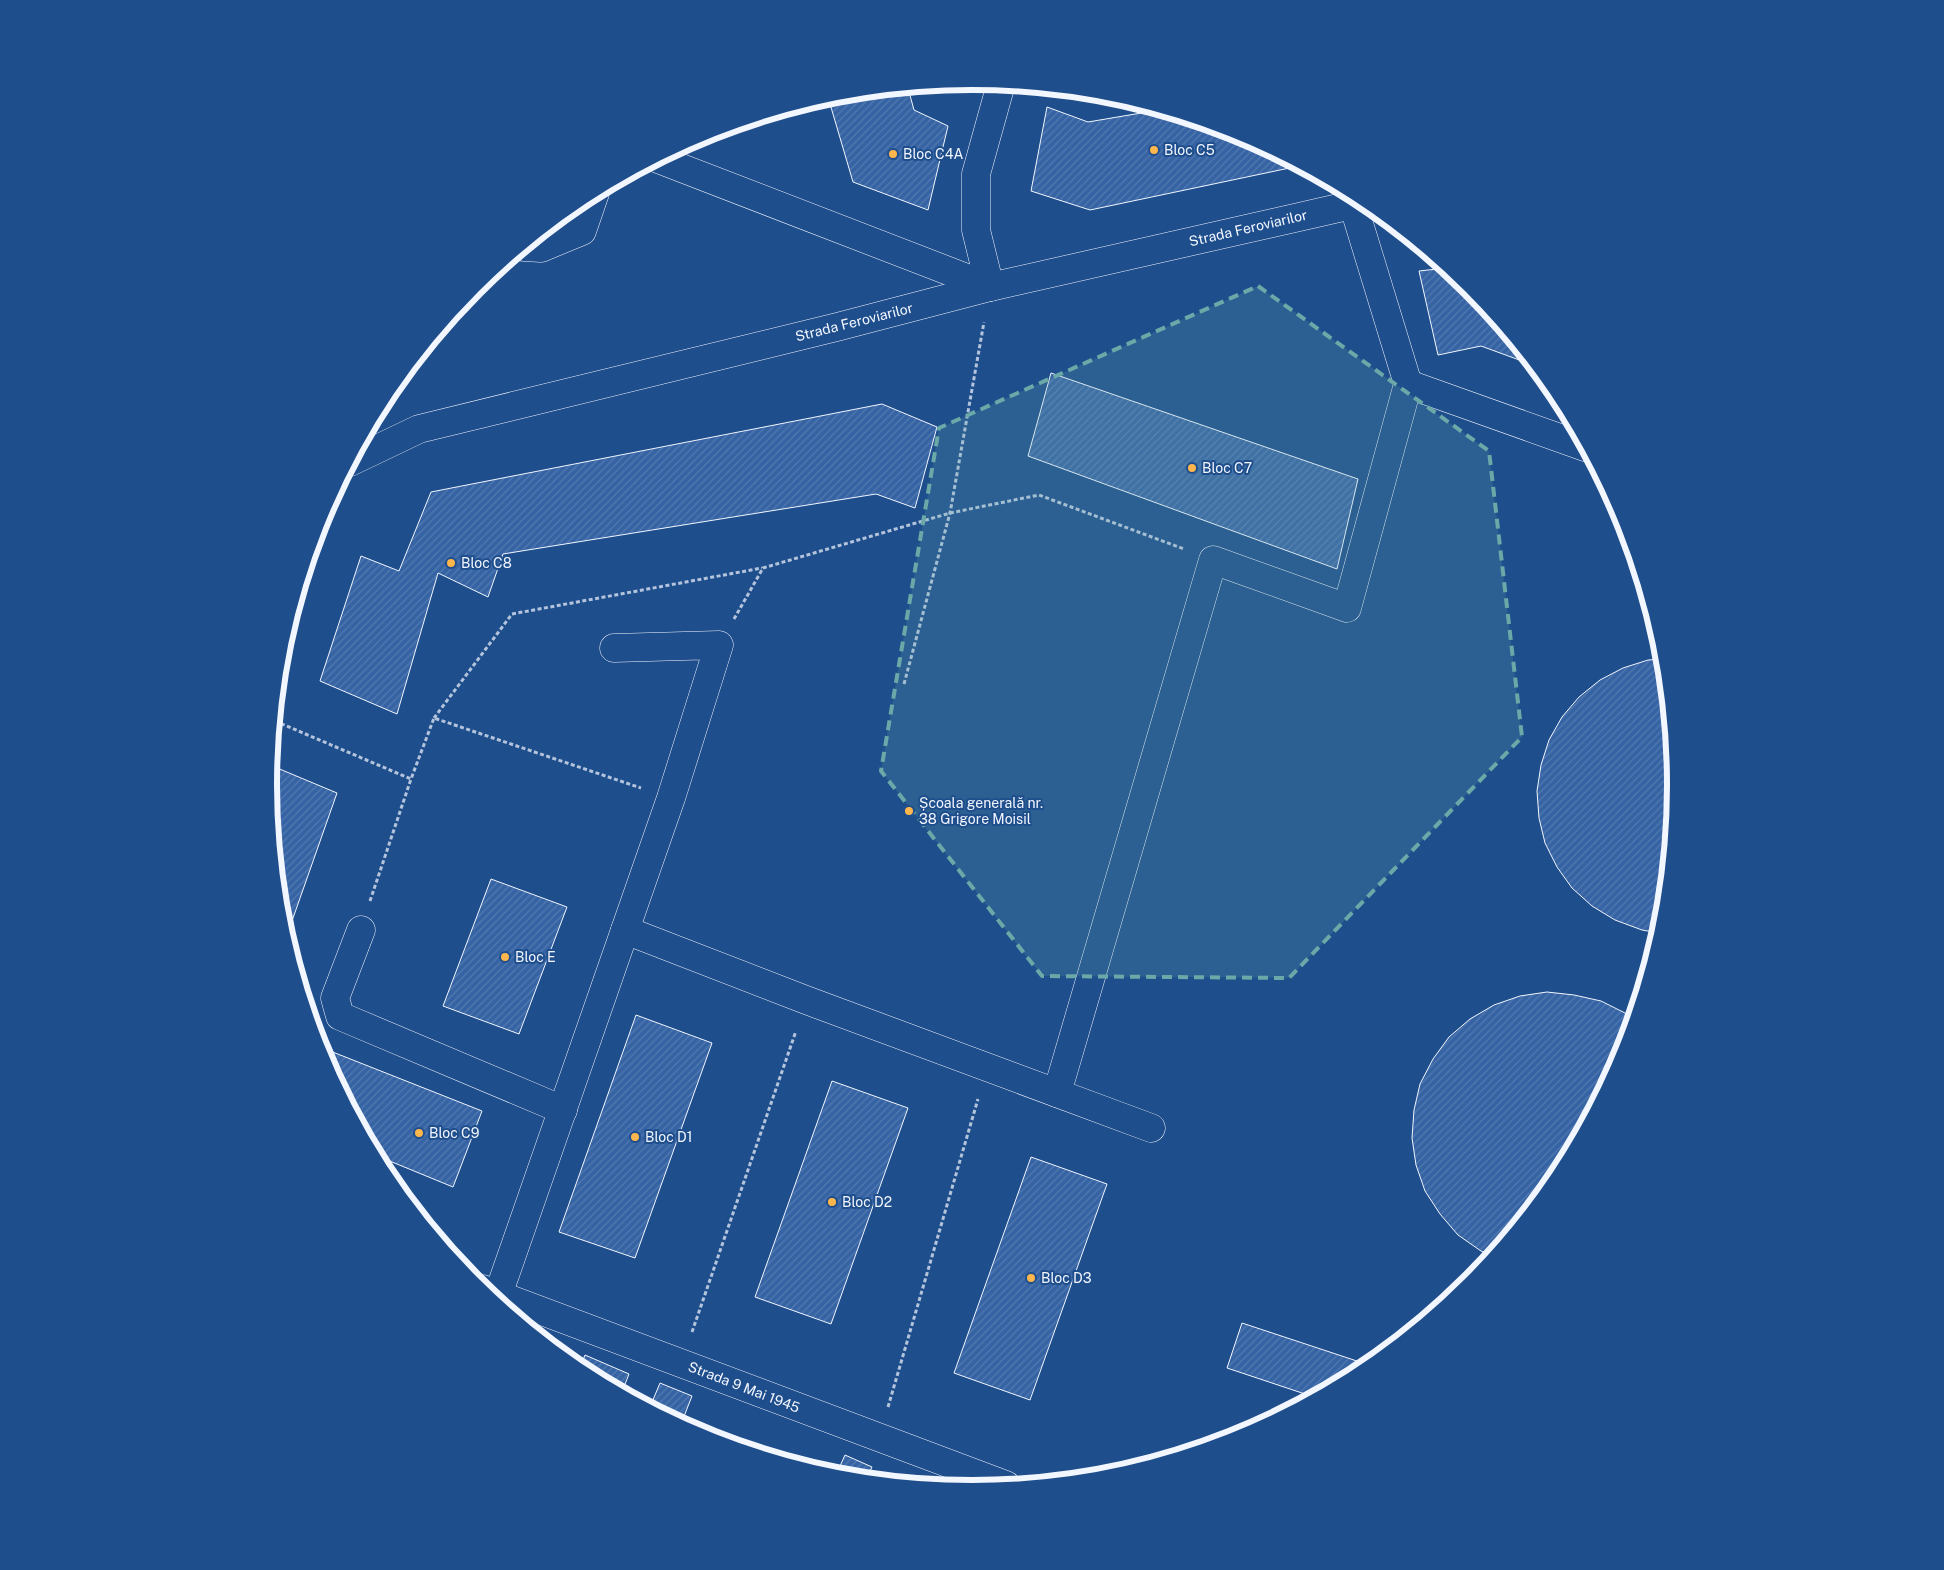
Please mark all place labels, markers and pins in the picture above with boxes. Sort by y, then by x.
place label: Bloc C5 [1164,142,1215,158]
marker: Bloc C5 [1148,144,1160,156]
place label: Bloc C4A [903,146,964,162]
marker: Bloc C4A [887,148,899,160]
place label: Bloc C7 [1202,460,1252,476]
marker: Bloc C7 [1186,462,1198,474]
place label: Bloc C8 [461,555,512,571]
marker: Bloc C8 [445,557,457,569]
place label: Școala generală nr. 38 Grigore Moisil [919,795,1043,827]
marker: Școala generală nr. 38 Grigore Moisil [903,805,915,817]
place label: Bloc E [515,949,556,965]
marker: Bloc E [499,951,511,963]
place label: Bloc C9 [429,1125,480,1141]
marker: Bloc C9 [413,1127,425,1139]
place label: Bloc D1 [645,1129,693,1145]
marker: Bloc D1 [629,1131,641,1143]
place label: Bloc D2 [842,1194,892,1210]
marker: Bloc D2 [826,1196,838,1208]
place label: Bloc D3 [1041,1270,1092,1286]
marker: Bloc D3 [1025,1272,1037,1284]

